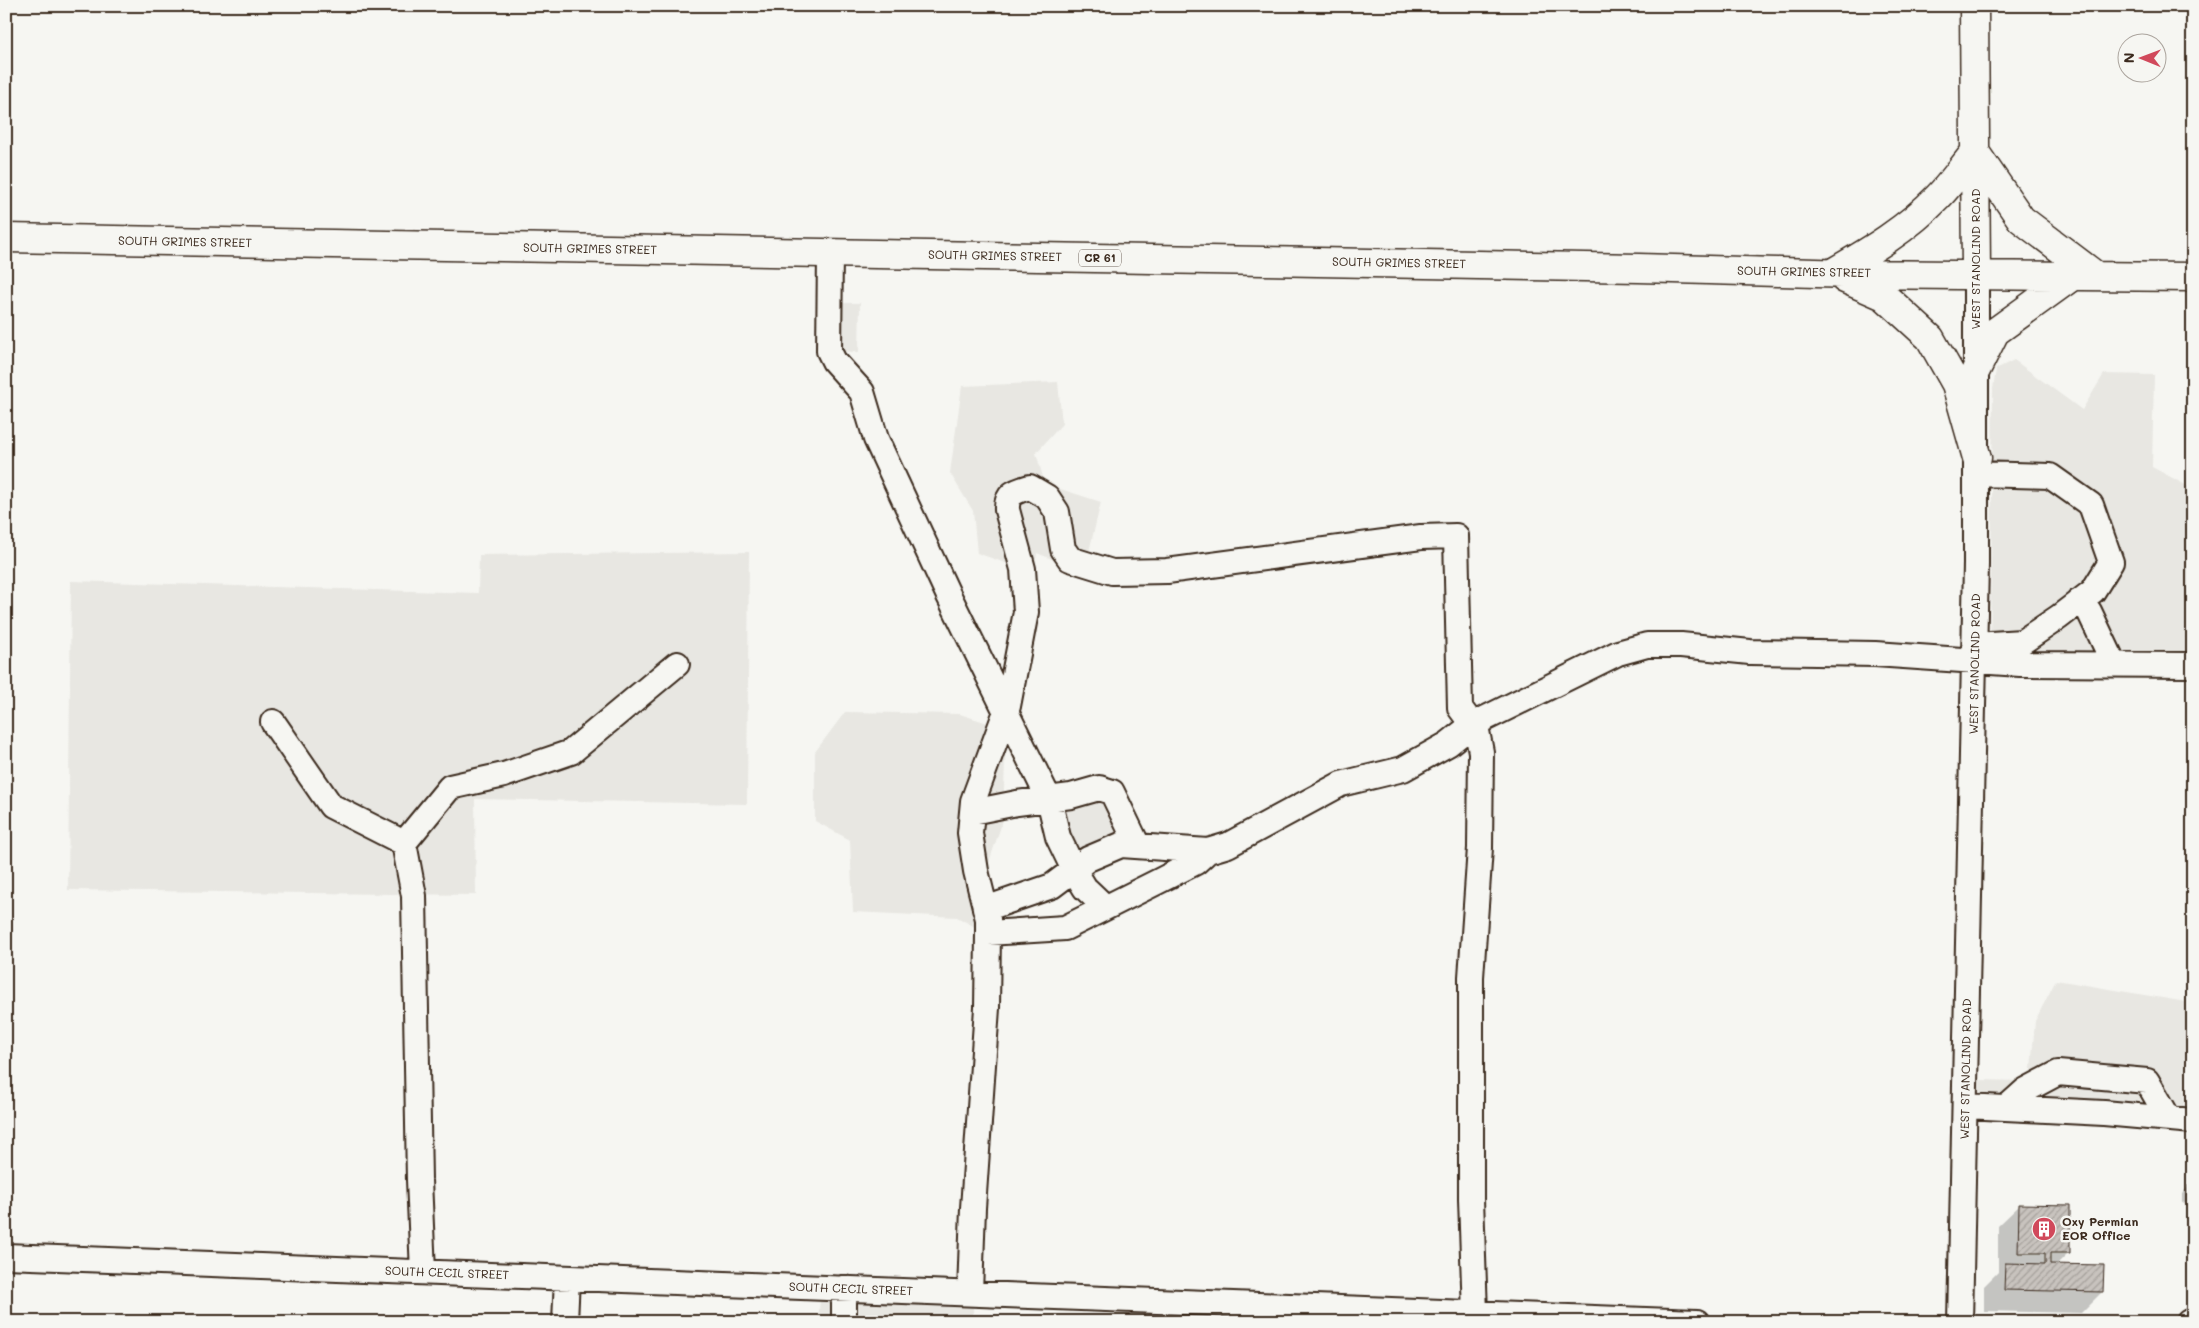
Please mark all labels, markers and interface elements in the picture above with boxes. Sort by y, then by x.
north arrow [2116,32,2166,82]
text: N [2119,52,2138,63]
street label: WEST STANOLIND ROAD [1967,188,1983,330]
street label: SOUTH GRIMES STREET [118,232,252,250]
street label: SOUTH GRIMES STREET [523,239,657,257]
street label: SOUTH GRIMES STREET [928,246,1062,264]
road number: CR 61 [1079,250,1121,266]
street label: SOUTH GRIMES STREET [1332,253,1466,271]
street label: SOUTH GRIMES STREET [1737,262,1871,280]
street label: WEST STANOLIND ROAD [1965,593,1983,735]
street label: WEST STANOLIND ROAD [1956,998,1974,1140]
place label: Oxy Permian EOR Office [2062,1213,2138,1243]
building icon: Oxy Permian EOR Office [2031,1216,2057,1242]
street label: SOUTH CECIL STREET [385,1262,510,1282]
street label: SOUTH CECIL STREET [789,1278,914,1298]

